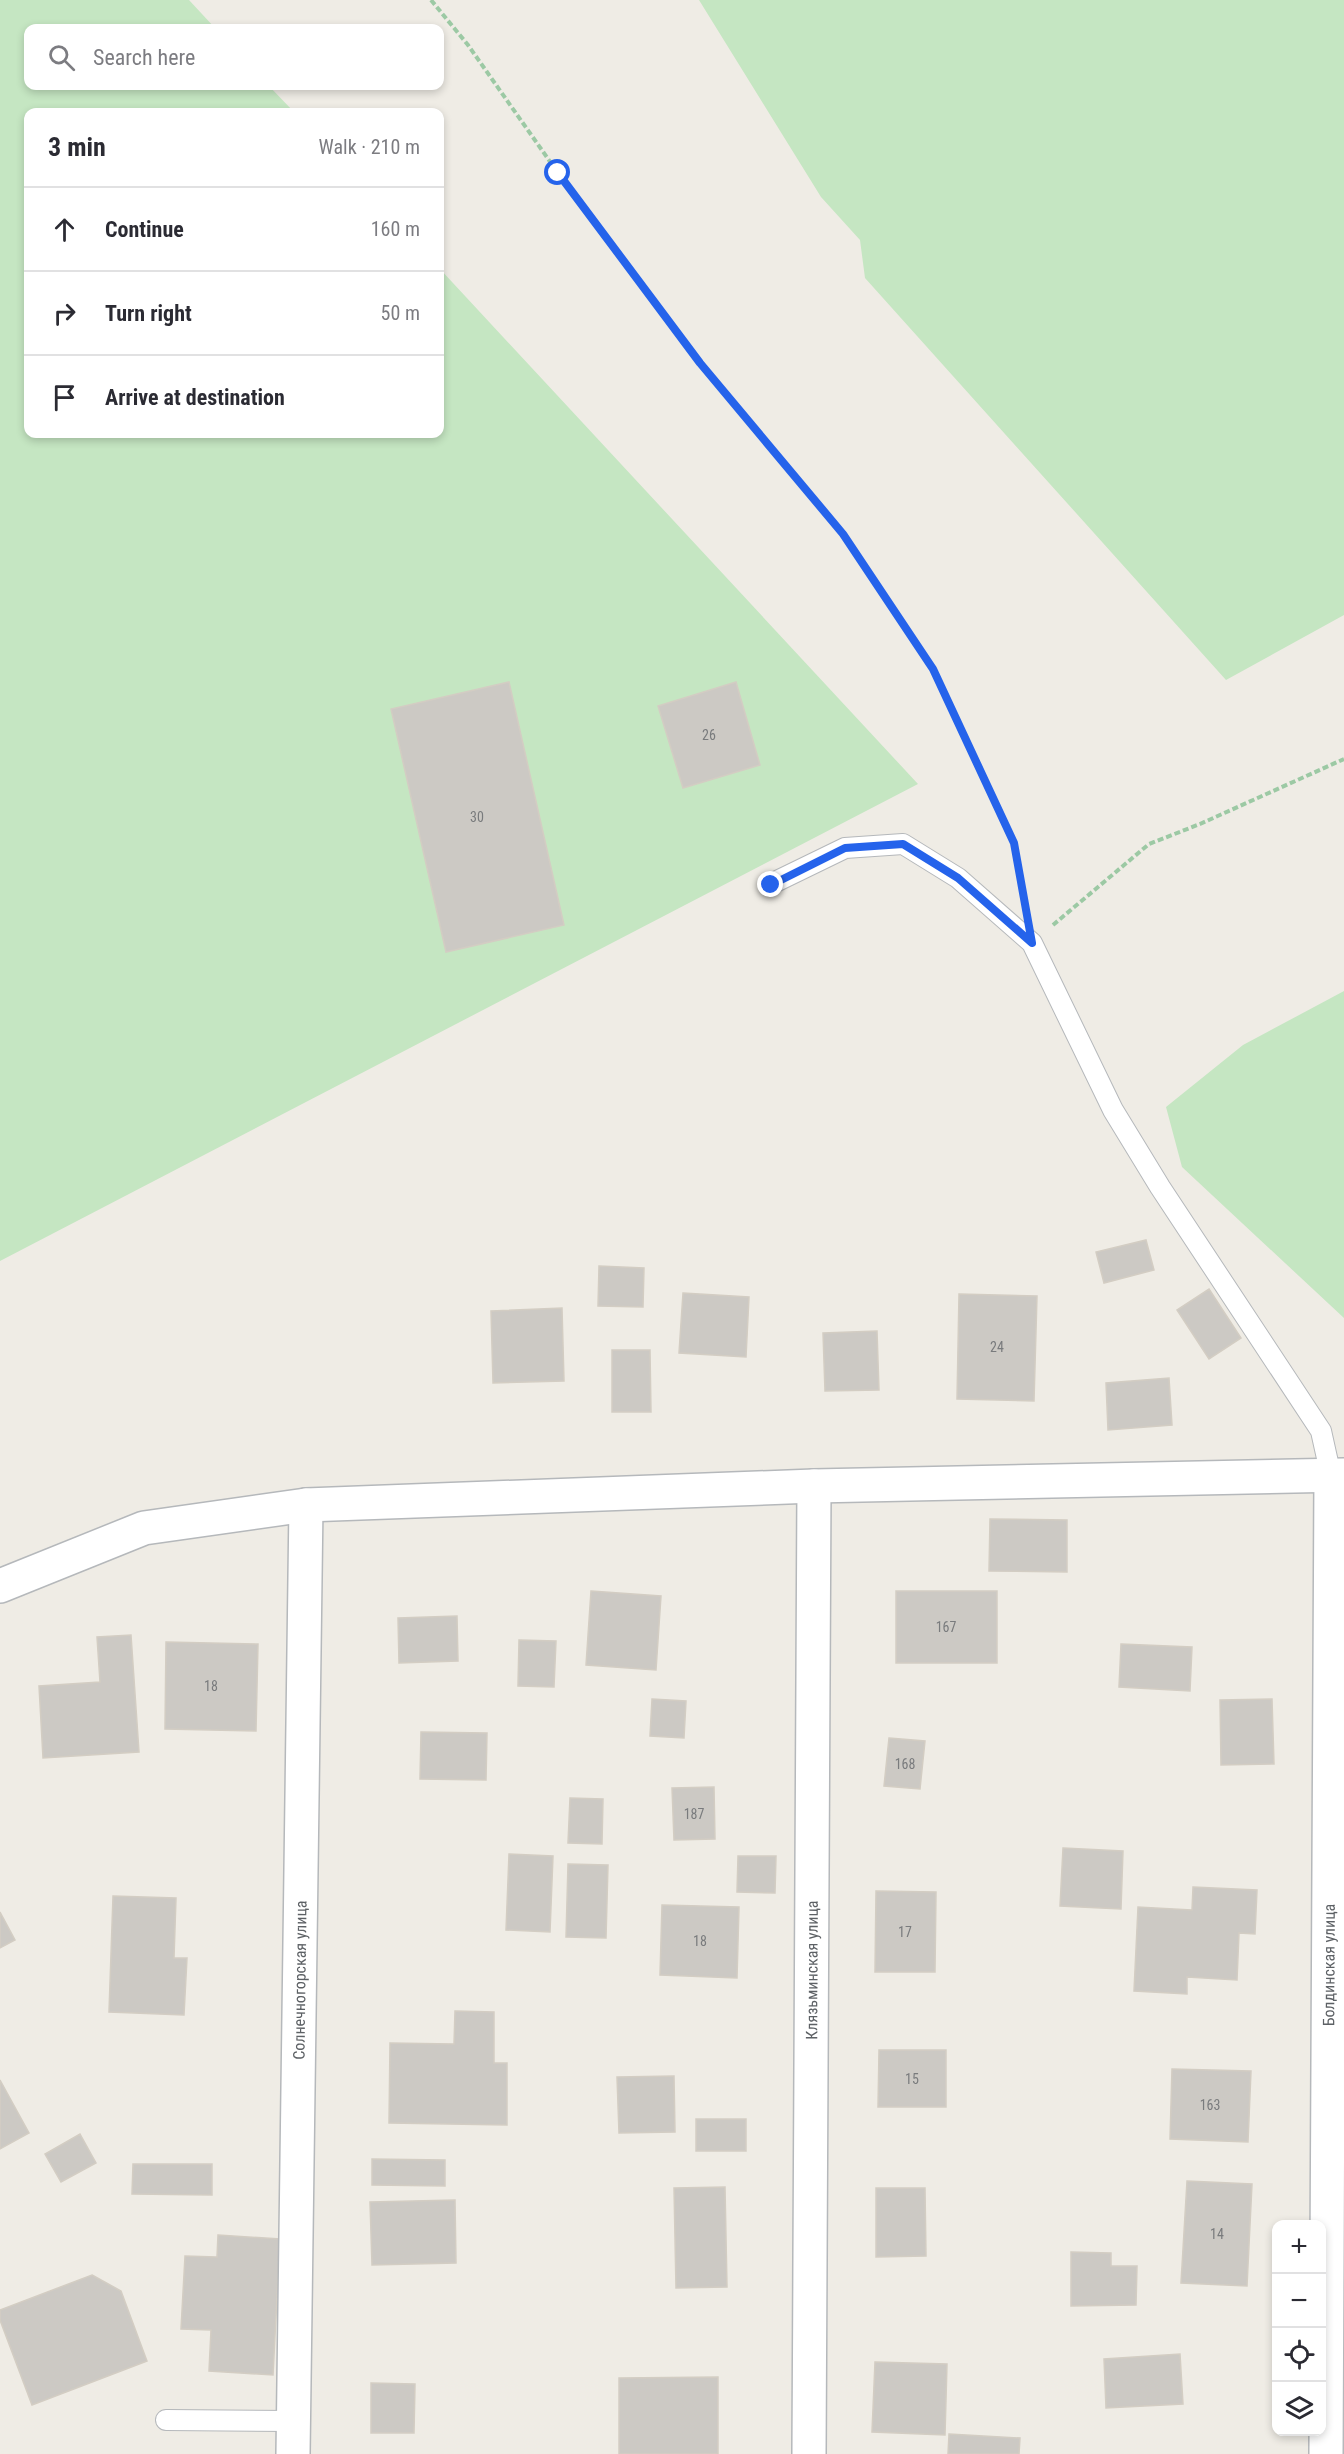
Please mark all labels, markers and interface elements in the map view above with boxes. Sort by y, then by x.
search box [24,24,444,90]
icon: search [45,41,78,74]
text: Search here [93,45,195,70]
text: 3 min [48,132,106,162]
text: Walk · 210 m [319,135,420,159]
route start [544,159,570,185]
icon: ahead [48,213,81,246]
text: Continue [105,217,184,242]
text: 160 m [371,217,420,241]
icon: right [48,297,81,330]
text: Turn right [105,301,192,326]
text: 50 m [381,301,420,325]
icon: arrive [48,381,81,414]
text: Arrive at destination [105,385,285,410]
house number: 26 [702,727,716,743]
house number: 30 [470,809,484,825]
route end [757,871,783,897]
house number: 24 [990,1339,1004,1355]
house number: 167 [936,1619,956,1635]
house number: 18 [204,1678,218,1694]
house number: 168 [895,1756,915,1772]
house number: 187 [684,1806,704,1822]
street label: Солнечногорская улица [289,1900,311,2060]
street label: Клязьминская улица [802,1900,822,2040]
street label: Болдинская улица [1319,1904,1339,2026]
house number: 17 [898,1924,912,1940]
house number: 18 [693,1933,707,1949]
house number: 15 [905,2071,919,2087]
house number: 163 [1200,2097,1220,2113]
map controls [1272,2220,1326,2436]
button: + [1272,2220,1326,2274]
house number: 14 [1210,2226,1224,2242]
button: − [1272,2274,1326,2328]
button: locate [1272,2328,1326,2382]
button: layers [1272,2382,1326,2436]

